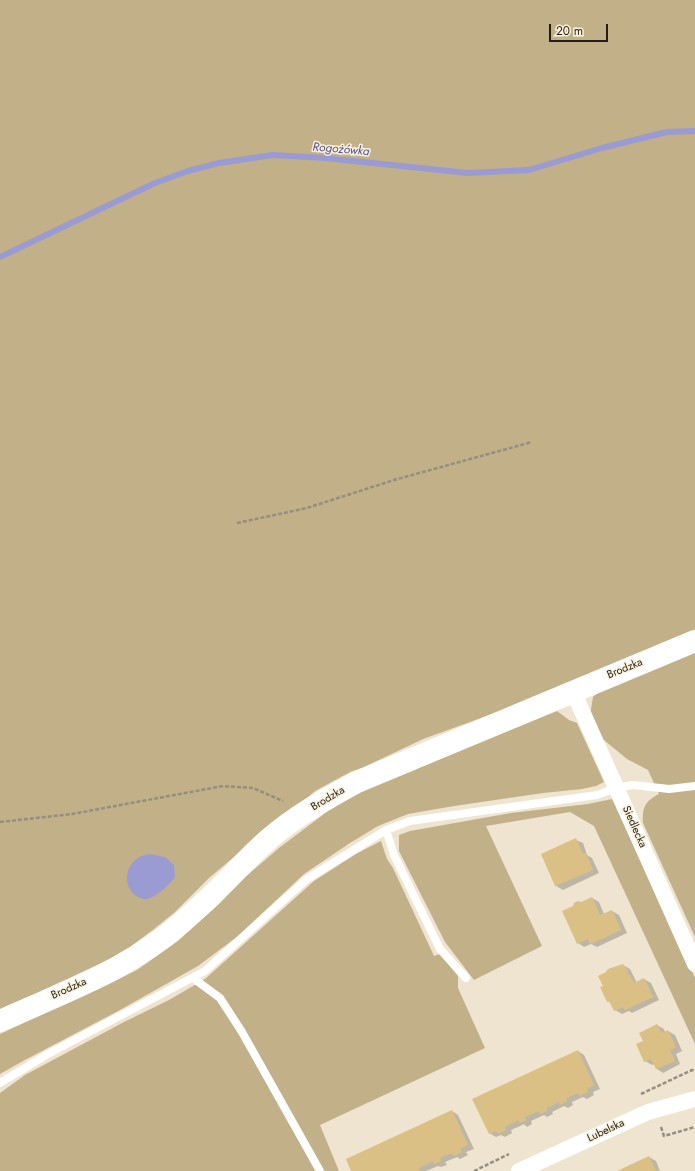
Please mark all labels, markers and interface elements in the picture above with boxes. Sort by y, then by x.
scale bar [551,16,610,42]
text: 20 m [556,22,583,40]
water label: Rogożówka [312,140,370,160]
street label: Brodzka [605,656,645,682]
street label: Brodzka [309,784,347,814]
street label: Siedlecka [619,804,649,850]
street label: Brodzka [49,975,89,1003]
street label: Lubelska [585,1117,627,1145]

